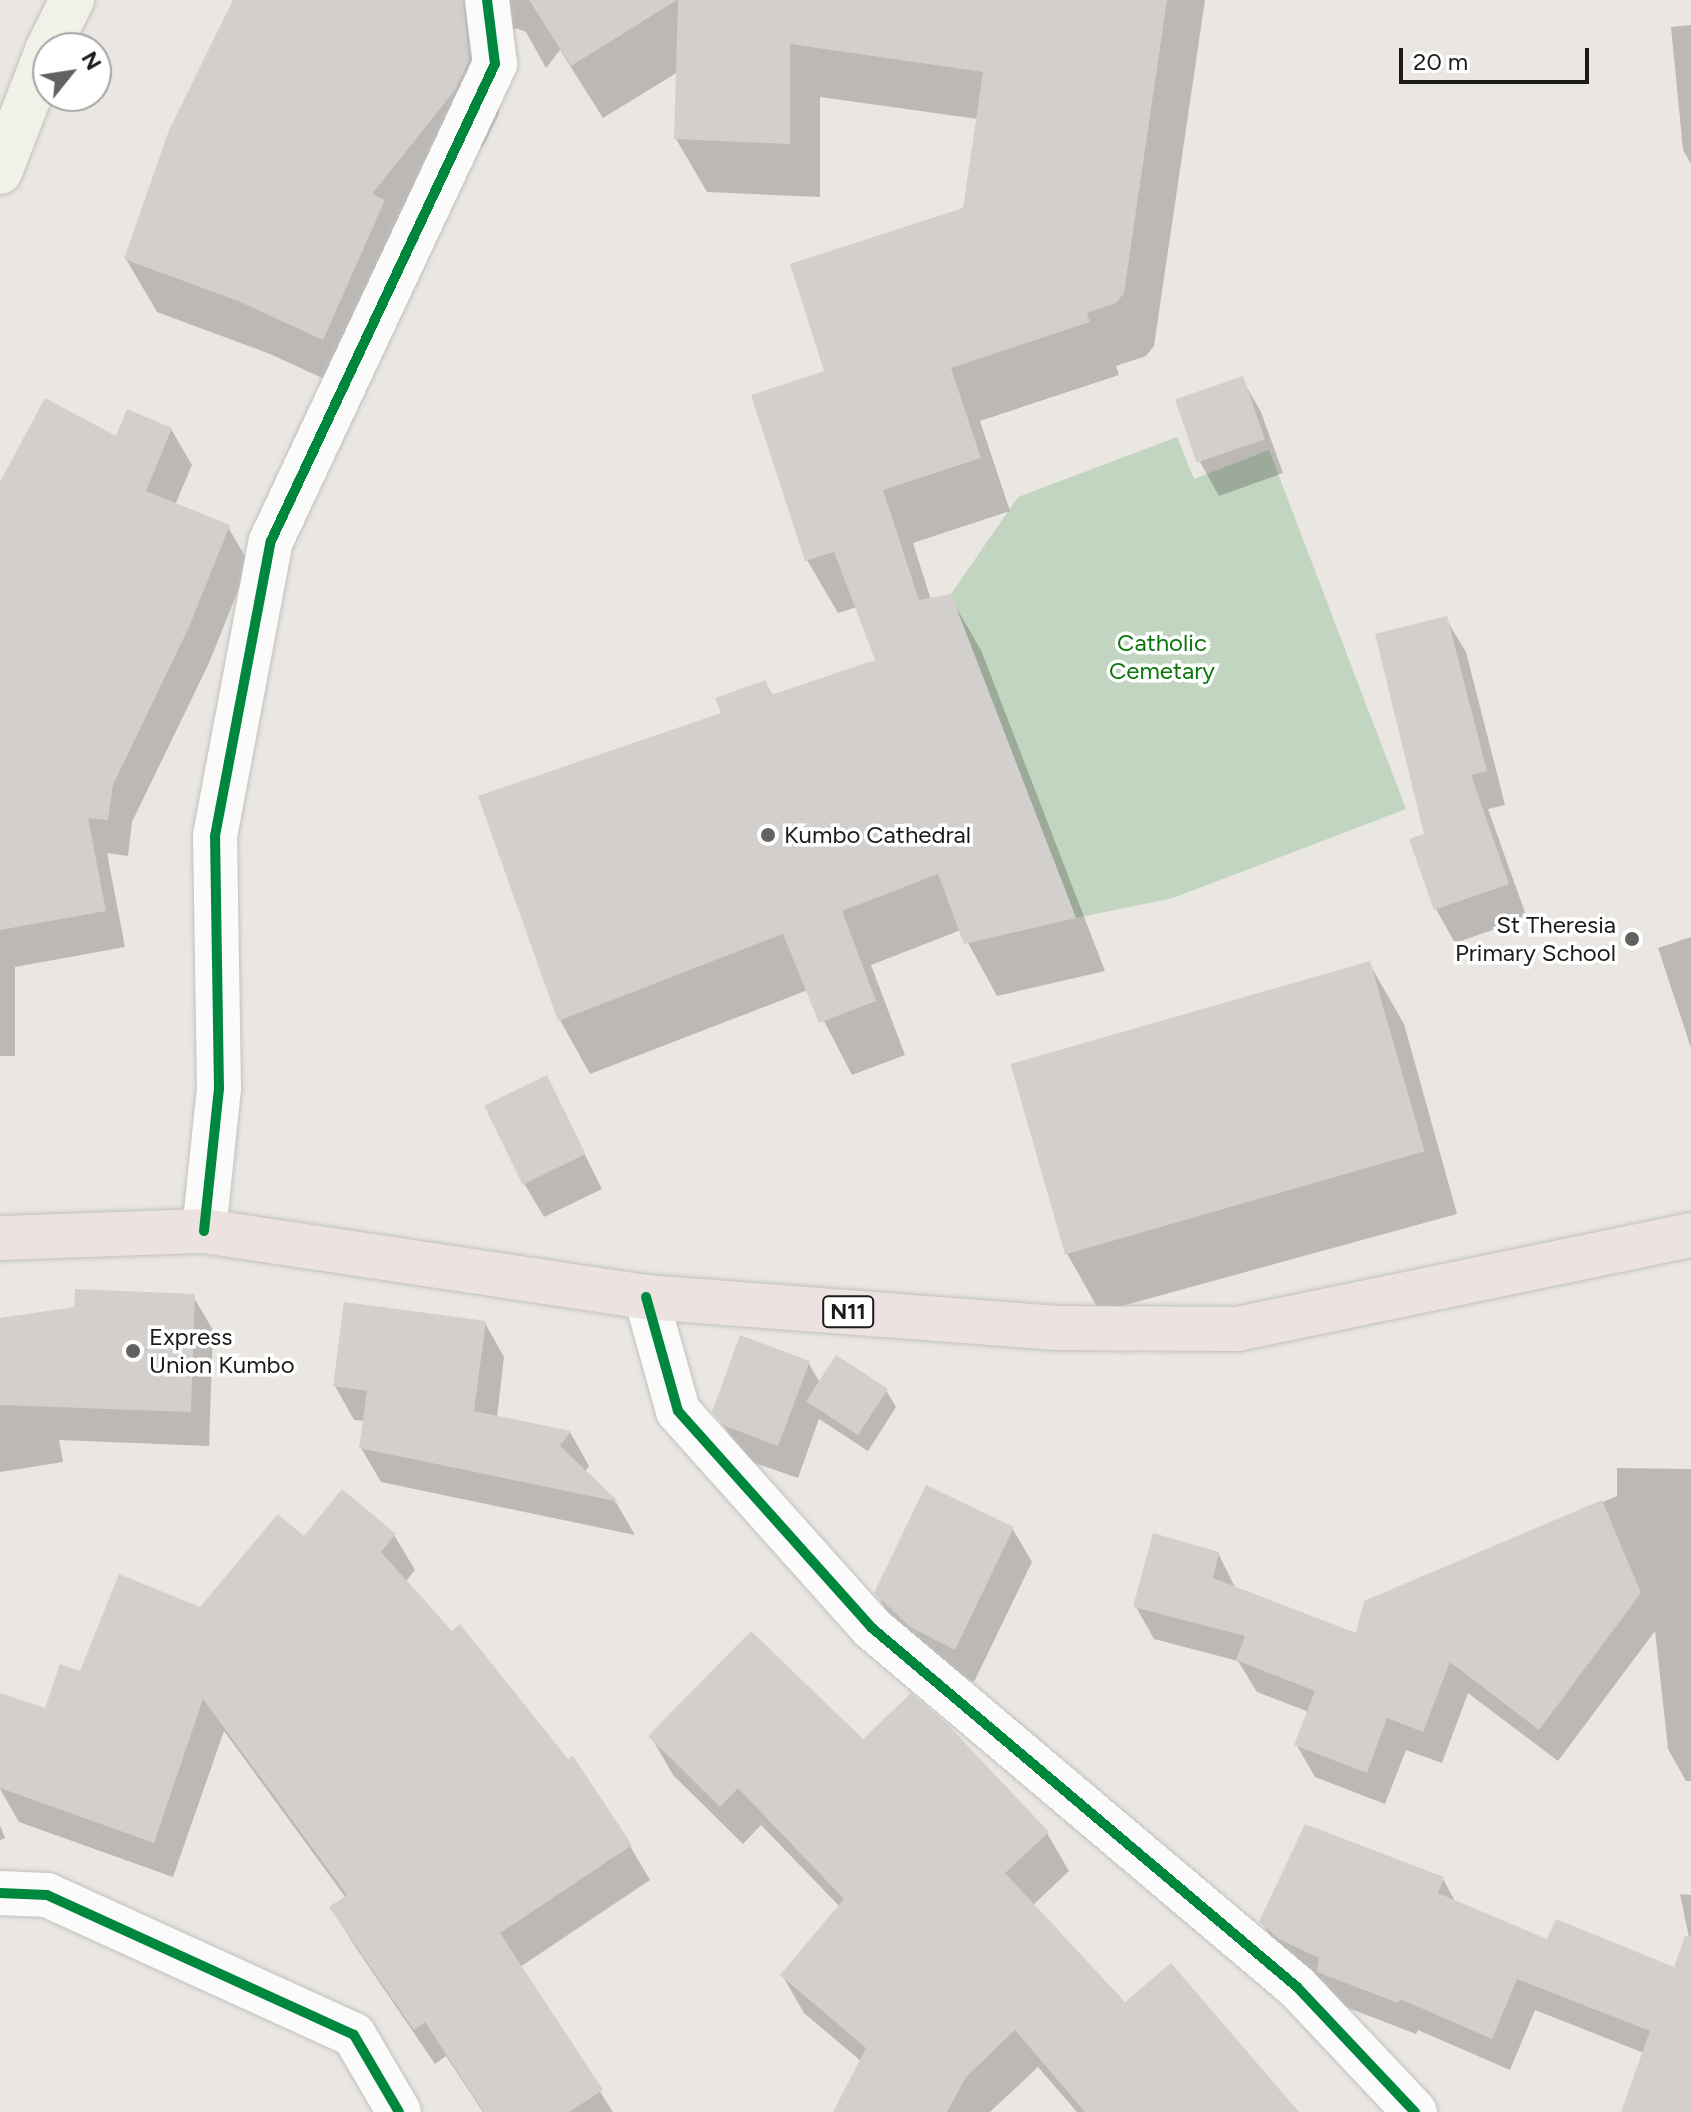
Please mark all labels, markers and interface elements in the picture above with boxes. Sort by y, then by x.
north arrow [32,32,112,112]
scale bar [1403,32,1593,82]
text: N [76,47,107,75]
text: 20 m [1413,47,1468,76]
park label: Catholic Cemetary [1109,629,1215,685]
place label: Kumbo Cathedral [784,821,971,849]
marker: Kumbo Cathedral [759,826,777,844]
place label: St Theresia Primary School [1455,911,1616,967]
marker: St Theresia Primary School [1623,930,1641,948]
road number: N11 [822,1294,874,1330]
place label: Express Union Kumbo [149,1323,295,1379]
marker: Express Union Kumbo [124,1342,142,1360]

